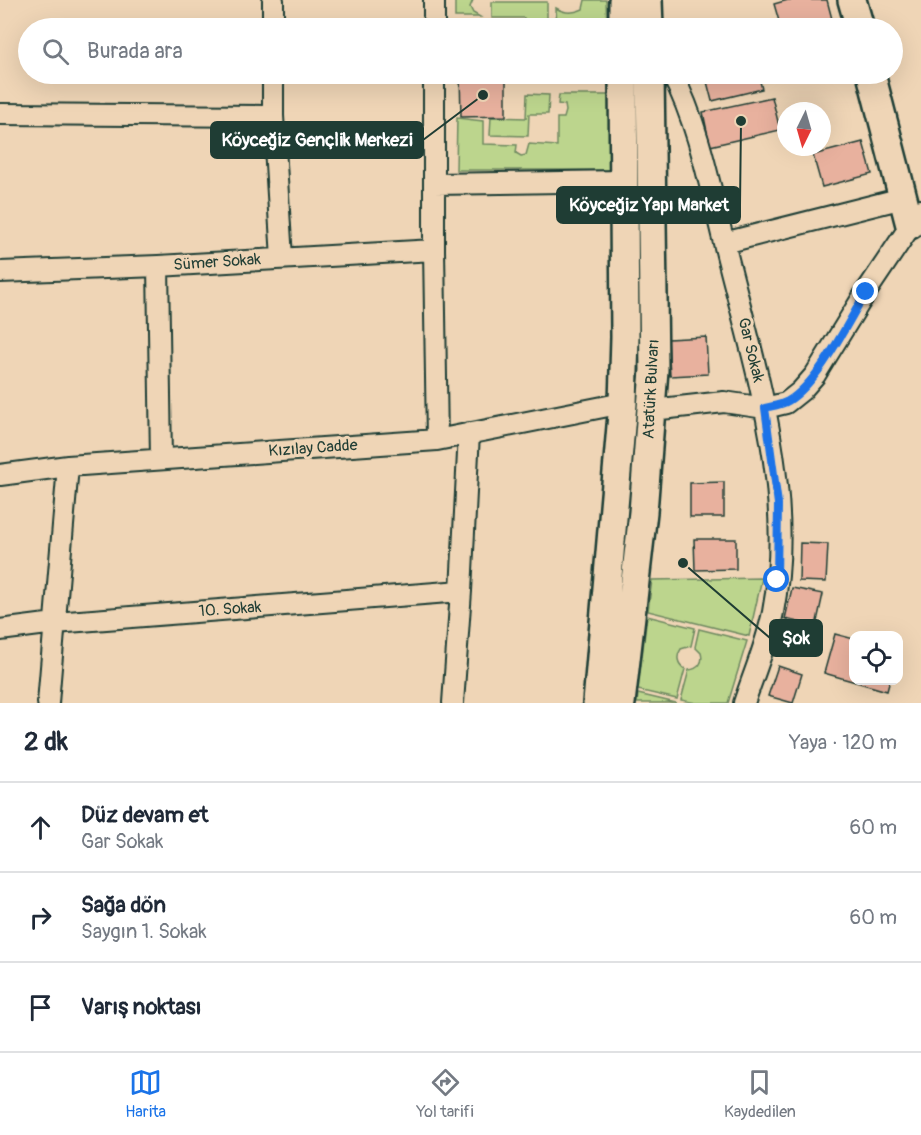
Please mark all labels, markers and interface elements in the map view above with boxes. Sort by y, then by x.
search box [18,18,903,84]
icon: search [39,35,72,68]
text: Burada ara [87,37,183,65]
north arrow [777,102,831,156]
callout: Köyceğiz Gençlik Merkezi [211,122,423,158]
text: Köyceğiz Gençlik Merkezi [221,129,413,152]
callout: Köyceğiz Yapı Market [557,187,740,223]
text: Köyceğiz Yapı Market [569,194,730,217]
street label: Sümer Sokak [173,249,262,275]
route end [852,278,878,304]
street label: Gar Sokak [733,316,769,385]
street label: Atatürk Bulvarı [638,339,664,439]
street label: Kızılay Cadde [268,435,358,461]
route start [763,566,789,592]
street label: 10. Sokak [198,597,262,621]
callout: Şok [770,620,822,656]
text: Şok [782,627,810,650]
map controls [849,631,903,685]
button: locate [849,631,903,685]
text: 2 dk [24,726,68,758]
text: Yaya · 120 m [789,730,897,755]
text: Düz devam et [81,801,208,829]
icon: ahead [24,811,57,844]
text: 60 m [850,815,897,840]
text: Gar Sokak [81,829,163,854]
text: Sağa dön [81,891,166,919]
icon: right [24,901,57,934]
text: 60 m [850,905,897,930]
text: Saygın 1. Sokak [81,919,207,944]
icon: arrive [24,991,57,1024]
text: Varış noktası [81,993,202,1021]
tab: Harita [125,1066,166,1122]
tab: Yol tarifi [416,1066,474,1122]
tab: Kaydedilen [724,1066,796,1122]

